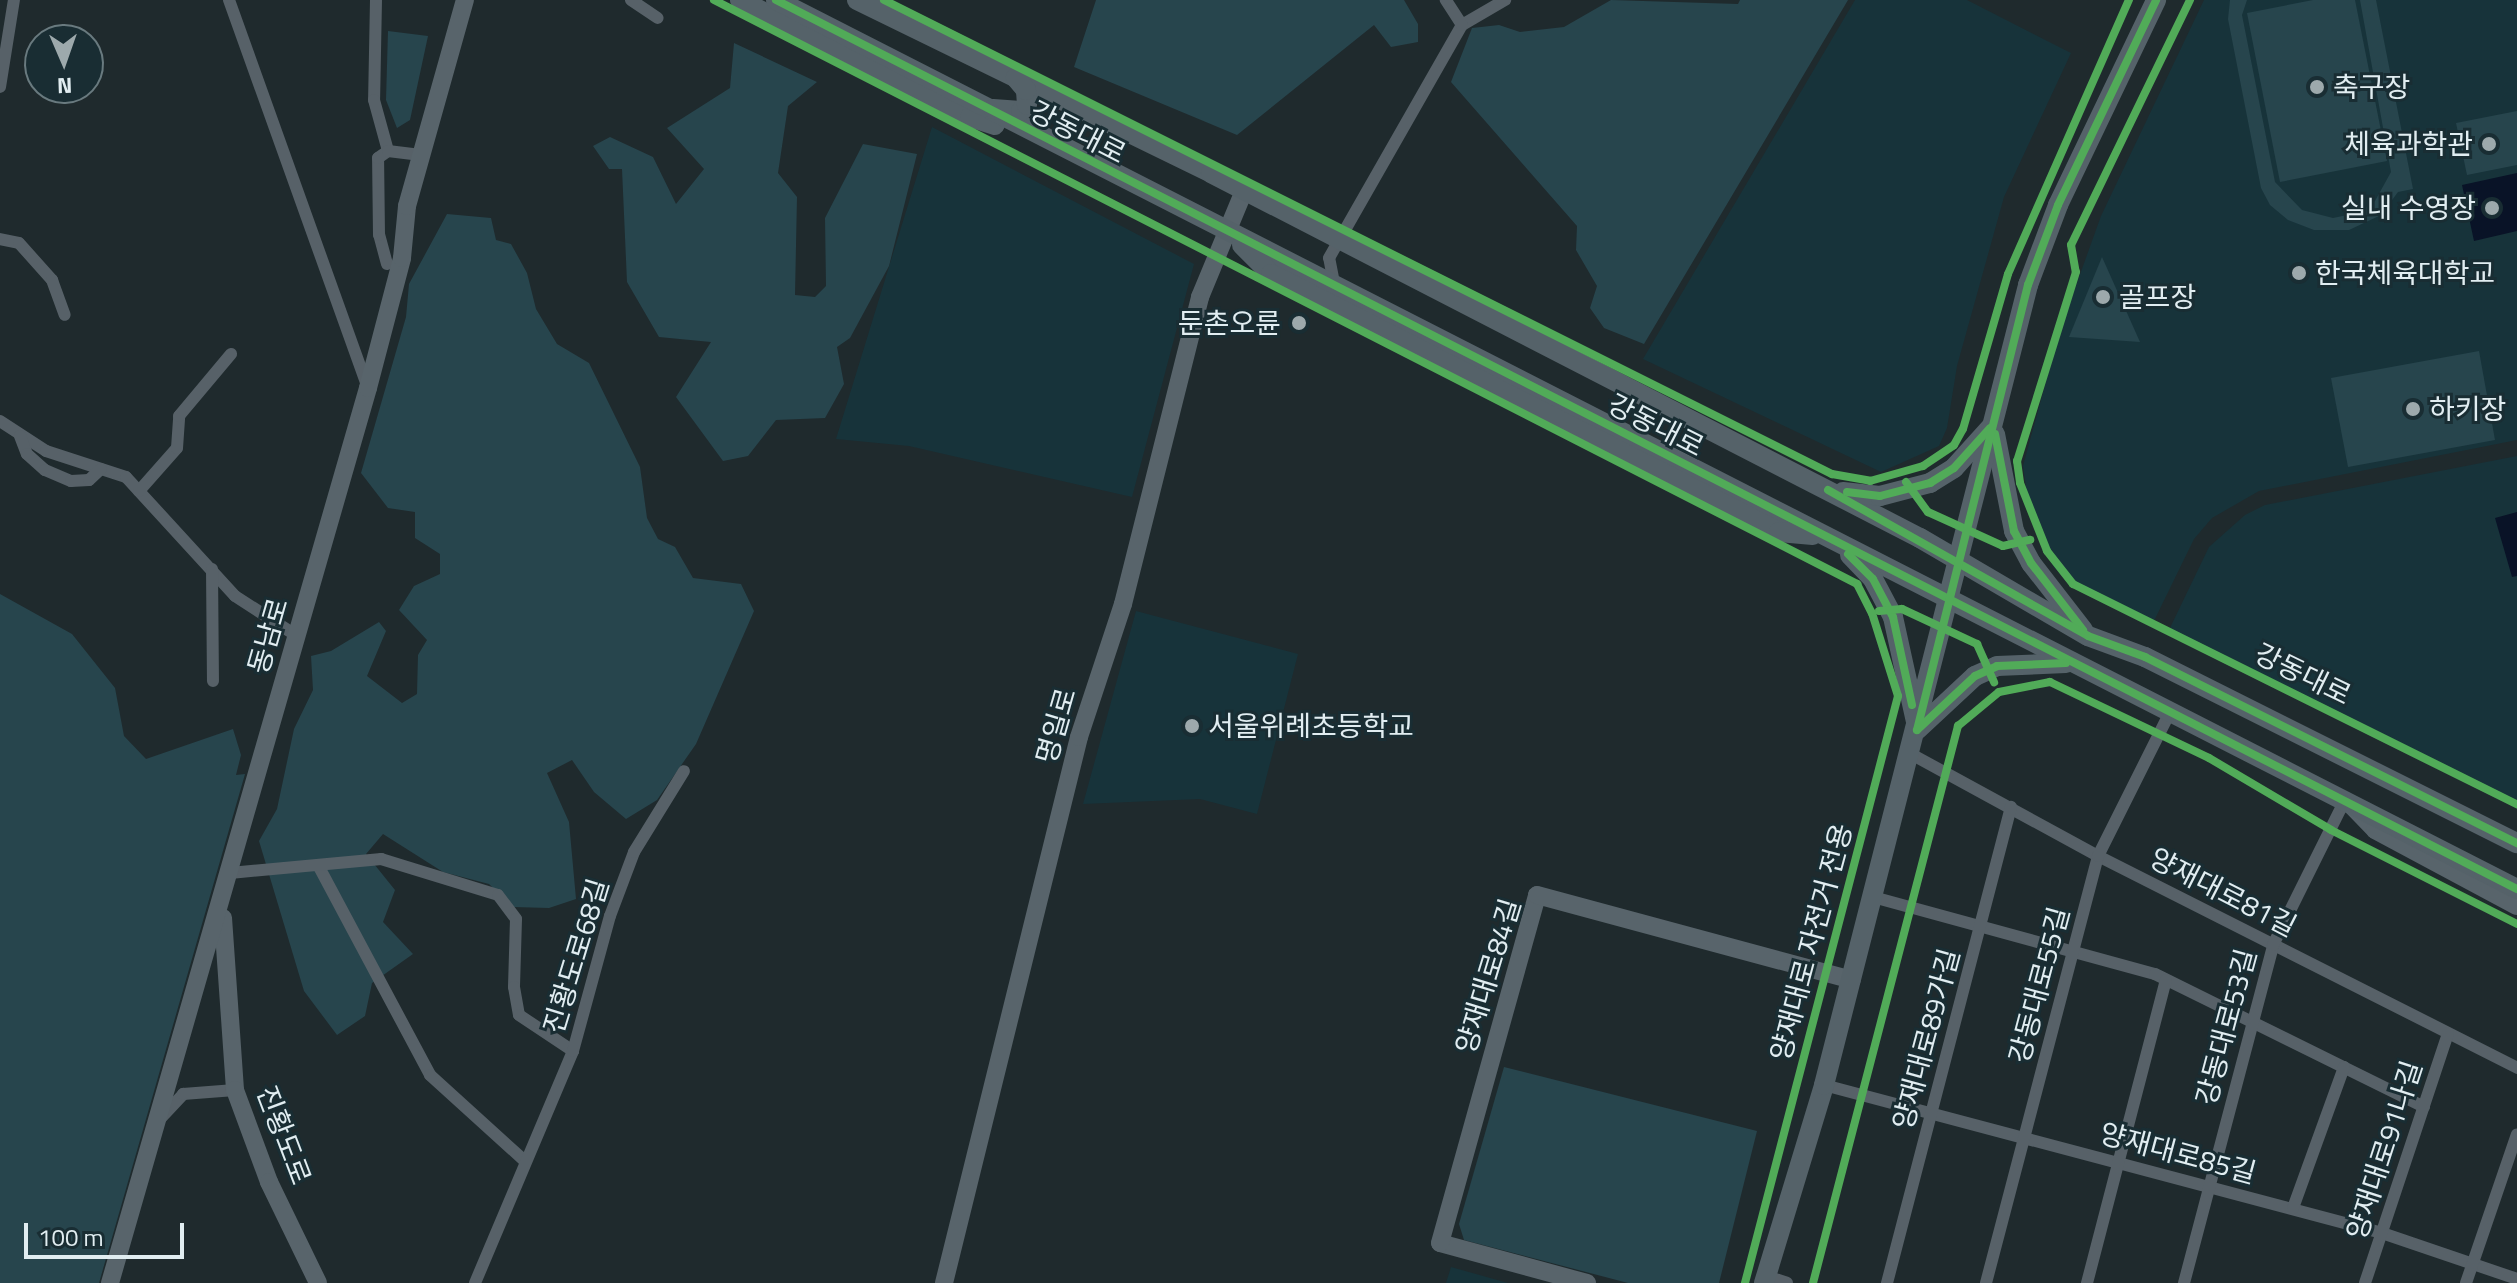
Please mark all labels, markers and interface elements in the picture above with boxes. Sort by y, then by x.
north arrow [24,24,104,104]
text: N [57,69,73,103]
place label: 축구장 [2333,70,2410,104]
marker: 축구장 [2308,78,2326,96]
street label: 강동대로 [1024,94,1132,170]
place label: 체육과학관 [2344,127,2473,161]
marker: 체육과학관 [2480,135,2498,153]
place label: 실내 수영장 [2341,191,2476,225]
marker: 실내 수영장 [2483,199,2501,217]
place label: 한국체육대학교 [2315,256,2495,290]
marker: 한국체육대학교 [2290,264,2308,282]
place label: 골프장 [2119,280,2196,314]
marker: 골프장 [2094,288,2112,306]
place label: 둔촌오륜 [1178,306,1281,340]
marker: 둔촌오륜 [1288,312,1310,334]
street label: 강동대로 [1602,387,1710,463]
place label: 하키장 [2429,392,2506,426]
marker: 하키장 [2404,400,2422,418]
street label: 동남로 [241,594,295,678]
street label: 강동대로 [2249,636,2357,712]
street label: 명일로 [1029,684,1083,768]
place label: 서울위례초등학교 [1208,709,1414,743]
marker: 서울위례초등학교 [1183,717,1201,735]
street label: 양재대로 자전거 전용 [1763,820,1859,1064]
street label: 양재대로81길 [2144,841,2302,943]
street label: 진황도로68길 [537,875,615,1037]
street label: 양재대로84길 [1449,895,1527,1057]
street label: 강동대로55길 [2002,903,2076,1067]
street label: 양재대로89가길 [1886,945,1966,1133]
street label: 강동대로53길 [2189,945,2263,1109]
street label: 양재대로91나길 [2339,1056,2429,1244]
street label: 진황도로 [250,1081,318,1189]
street label: 양재대로85길 [2096,1116,2260,1190]
scale bar [28,1207,188,1257]
text: 100 m [38,1219,104,1255]

